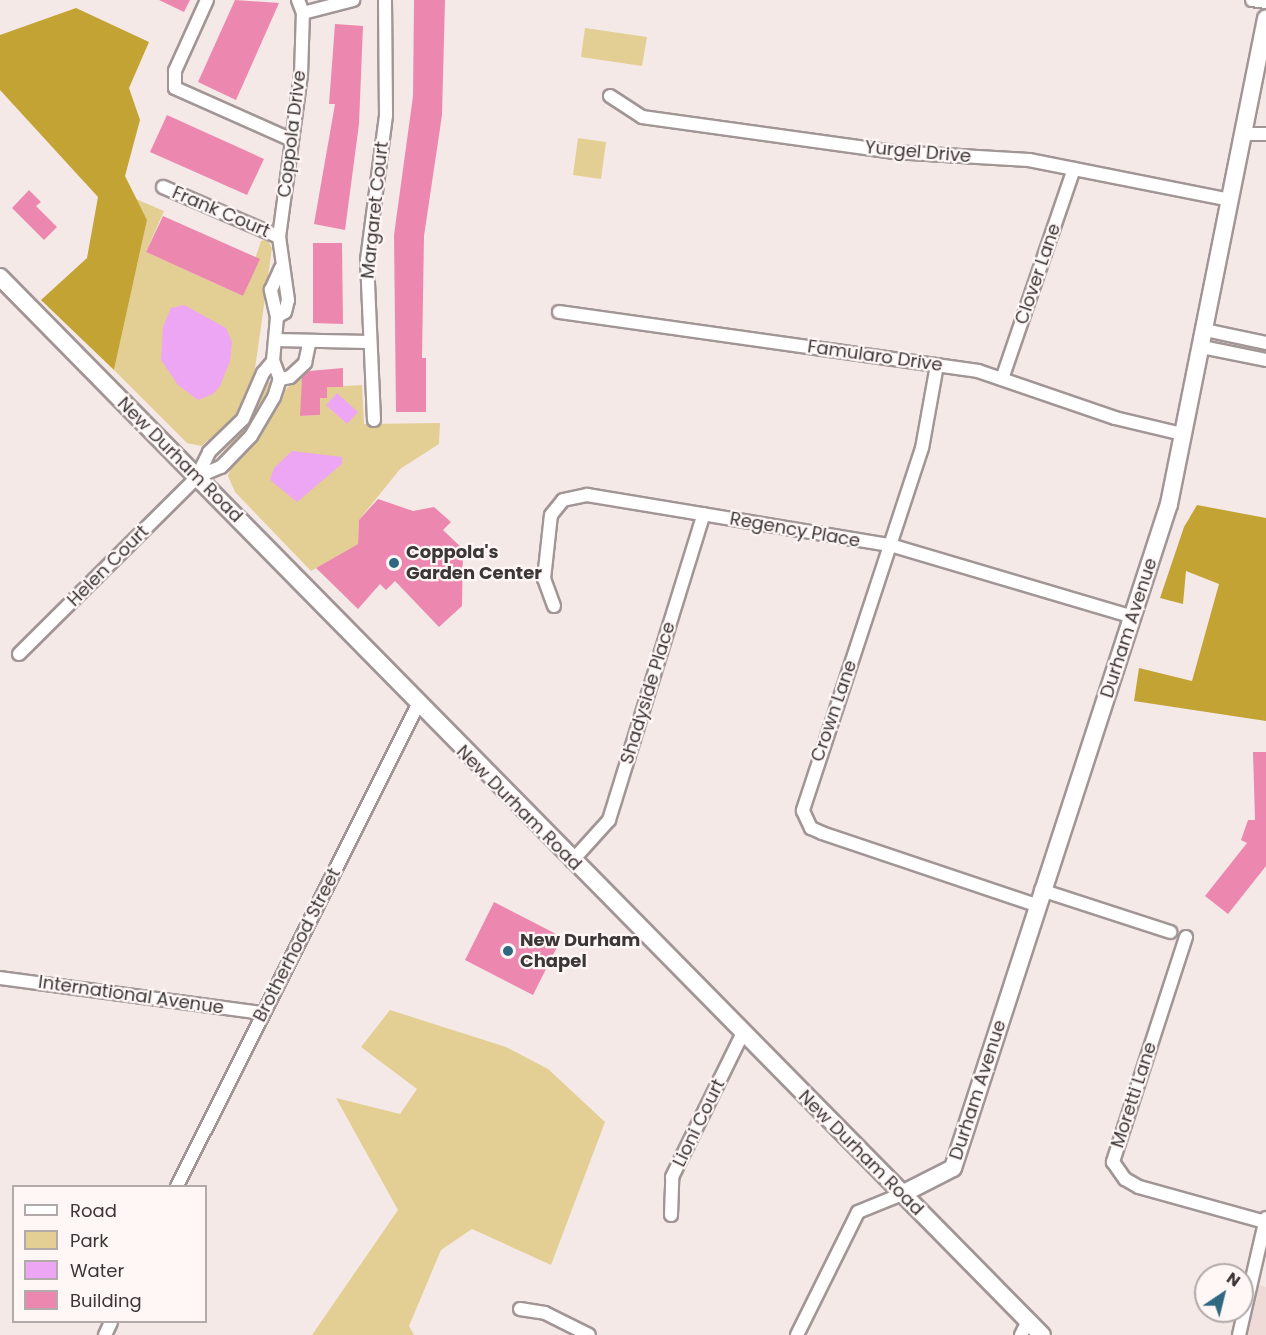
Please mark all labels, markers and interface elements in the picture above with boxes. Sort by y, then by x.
street label: Coppola Drive [273,69,311,199]
street label: Yurgel Drive [864,137,972,167]
street label: Margaret Court [357,140,393,280]
street label: Frank Court [169,182,273,242]
street label: Clover Lane [1011,221,1065,327]
street label: Famularo Drive [806,336,944,376]
street label: New Durham Road [113,393,247,527]
street label: Regency Place [728,508,862,552]
street label: Helen Court [63,521,153,611]
place label: Coppola's Garden Center [406,542,542,584]
street label: Durham Avenue [1096,555,1162,701]
marker: Coppola's Garden Center [387,556,401,570]
street label: Shadyside Place [616,619,680,767]
street label: Crown Lane [807,657,861,765]
street label: New Durham Road [452,741,586,875]
street label: Brotherhood Street [249,865,345,1025]
place label: New Durham Chapel [520,930,640,972]
marker: New Durham Chapel [501,944,515,958]
street label: International Avenue [37,971,225,1019]
street label: Durham Avenue [945,1017,1011,1163]
street label: Moretti Lane [1107,1039,1161,1151]
street label: Lioni Court [669,1076,729,1170]
street label: New Durham Road [794,1086,928,1220]
legend [12,1185,207,1323]
text: Road [70,1198,117,1223]
text: Park [70,1228,109,1253]
text: Water [70,1258,124,1283]
north arrow [1194,1263,1254,1323]
text: N [1222,1267,1245,1292]
text: Building [70,1288,142,1313]

